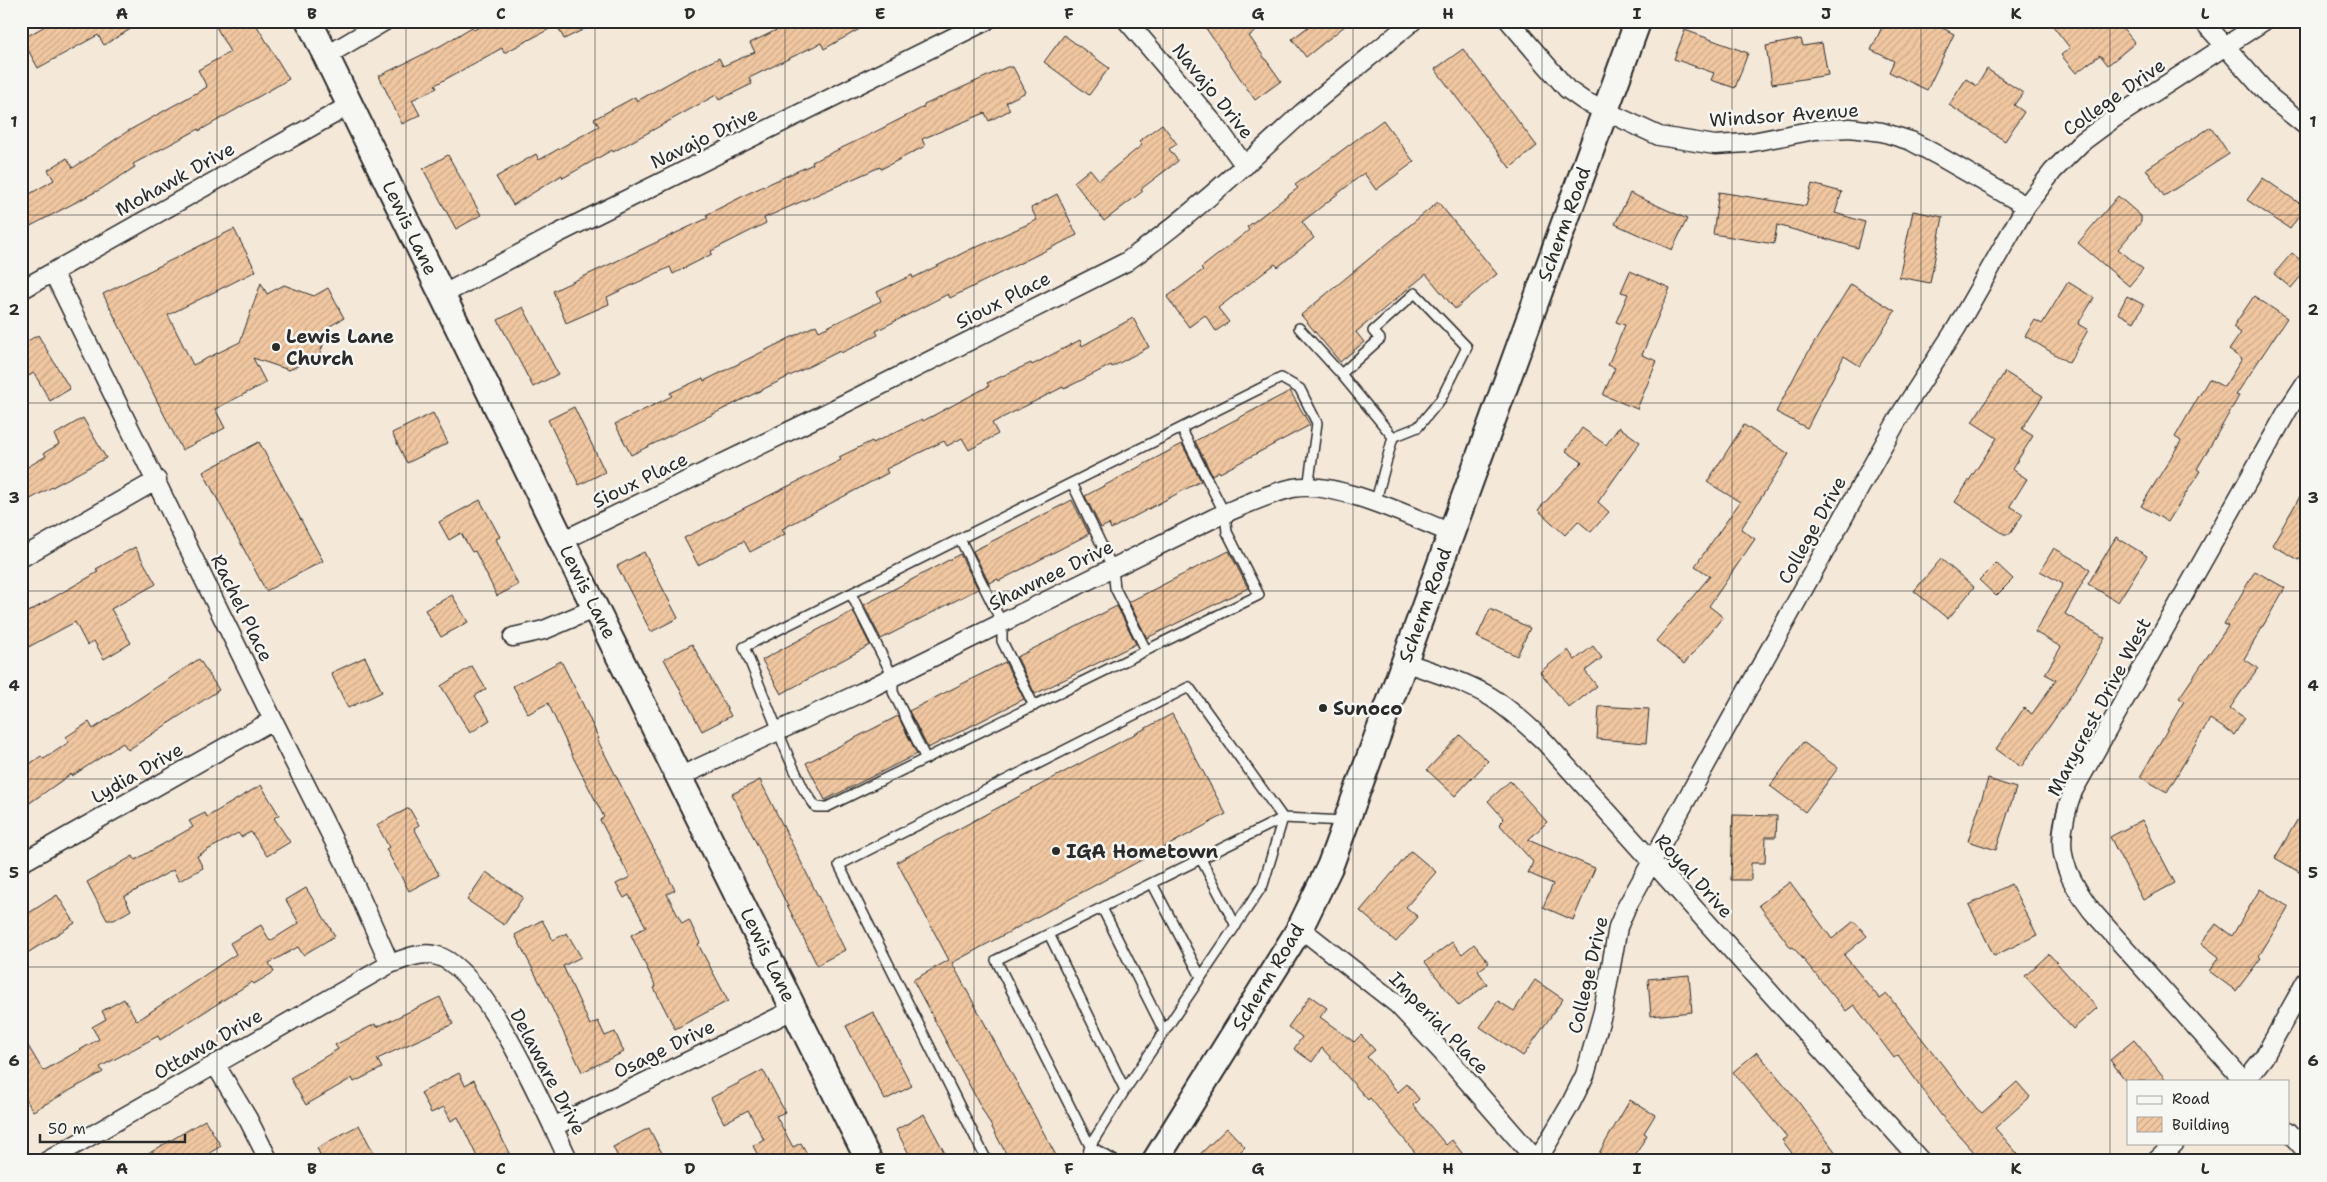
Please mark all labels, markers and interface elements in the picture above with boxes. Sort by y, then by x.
text: A [116,3,128,24]
text: B [307,3,317,24]
text: C [496,3,506,24]
text: D [684,3,696,24]
text: E [875,3,885,24]
text: F [1064,3,1074,24]
text: G [1252,3,1265,24]
text: H [1442,3,1454,24]
text: I [1633,3,1642,24]
text: J [1821,3,1831,24]
text: K [2011,3,2022,24]
text: L [2201,3,2210,24]
street label: Navajo Drive [1167,38,1259,144]
street label: College Drive [2058,52,2170,142]
street label: Windsor Avenue [1708,97,1860,133]
street label: Navajo Drive [646,101,762,175]
text: 1 [10,111,18,132]
text: 1 [2309,111,2317,132]
street label: Mohawk Drive [111,136,239,222]
street label: Scherm Road [1532,163,1596,285]
street label: Lewis Lane [376,177,444,279]
street label: Sioux Place [951,265,1055,335]
text: 2 [8,299,20,320]
text: 2 [2307,299,2319,320]
place label: Lewis Lane Church [286,324,394,371]
marker: Lewis Lane Church [270,341,282,353]
street label: Sioux Place [588,446,692,514]
street label: College Drive [1772,472,1852,588]
text: 3 [8,487,20,508]
text: 3 [2307,487,2319,508]
street label: Shawnee Drive [984,534,1118,616]
street label: Lewis Lane [554,541,622,643]
street label: Scherm Road [1393,544,1457,666]
street label: Rachel Place [205,550,279,666]
street label: Marycrest Drive West [2041,613,2157,801]
text: 4 [8,675,20,696]
text: 4 [2307,675,2319,696]
place label: Sunoco [1333,696,1403,721]
marker: Sunoco [1317,702,1329,714]
street label: Lydia Drive [86,737,188,809]
street label: Royal Drive [1649,828,1739,924]
place label: IGA Hometown [1066,839,1219,864]
marker: IGA Hometown [1050,845,1062,857]
text: 5 [9,862,19,883]
text: 5 [2308,862,2318,883]
street label: Lewis Lane [734,904,802,1006]
street label: College Drive [1562,914,1614,1036]
street label: Scherm Road [1226,919,1310,1035]
street label: Imperial Place [1384,966,1494,1080]
street label: Ottawa Drive [149,1003,267,1085]
street label: Delaware Drive [504,1005,592,1139]
street label: Osage Drive [609,1014,719,1084]
text: 6 [8,1050,20,1071]
text: 6 [2307,1050,2319,1071]
legend [2127,1080,2290,1144]
text: Road [2172,1089,2210,1109]
scale bar [40,1112,185,1144]
text: Building [2172,1115,2229,1135]
text: 50 m [48,1119,86,1139]
text: A [116,1158,128,1179]
text: B [307,1158,317,1179]
text: C [496,1158,506,1179]
text: D [684,1158,696,1179]
text: E [875,1158,885,1179]
text: F [1064,1158,1074,1179]
text: G [1252,1158,1265,1179]
text: H [1442,1158,1454,1179]
text: I [1633,1158,1642,1179]
text: J [1821,1158,1831,1179]
text: K [2011,1158,2022,1179]
text: L [2201,1158,2210,1179]

